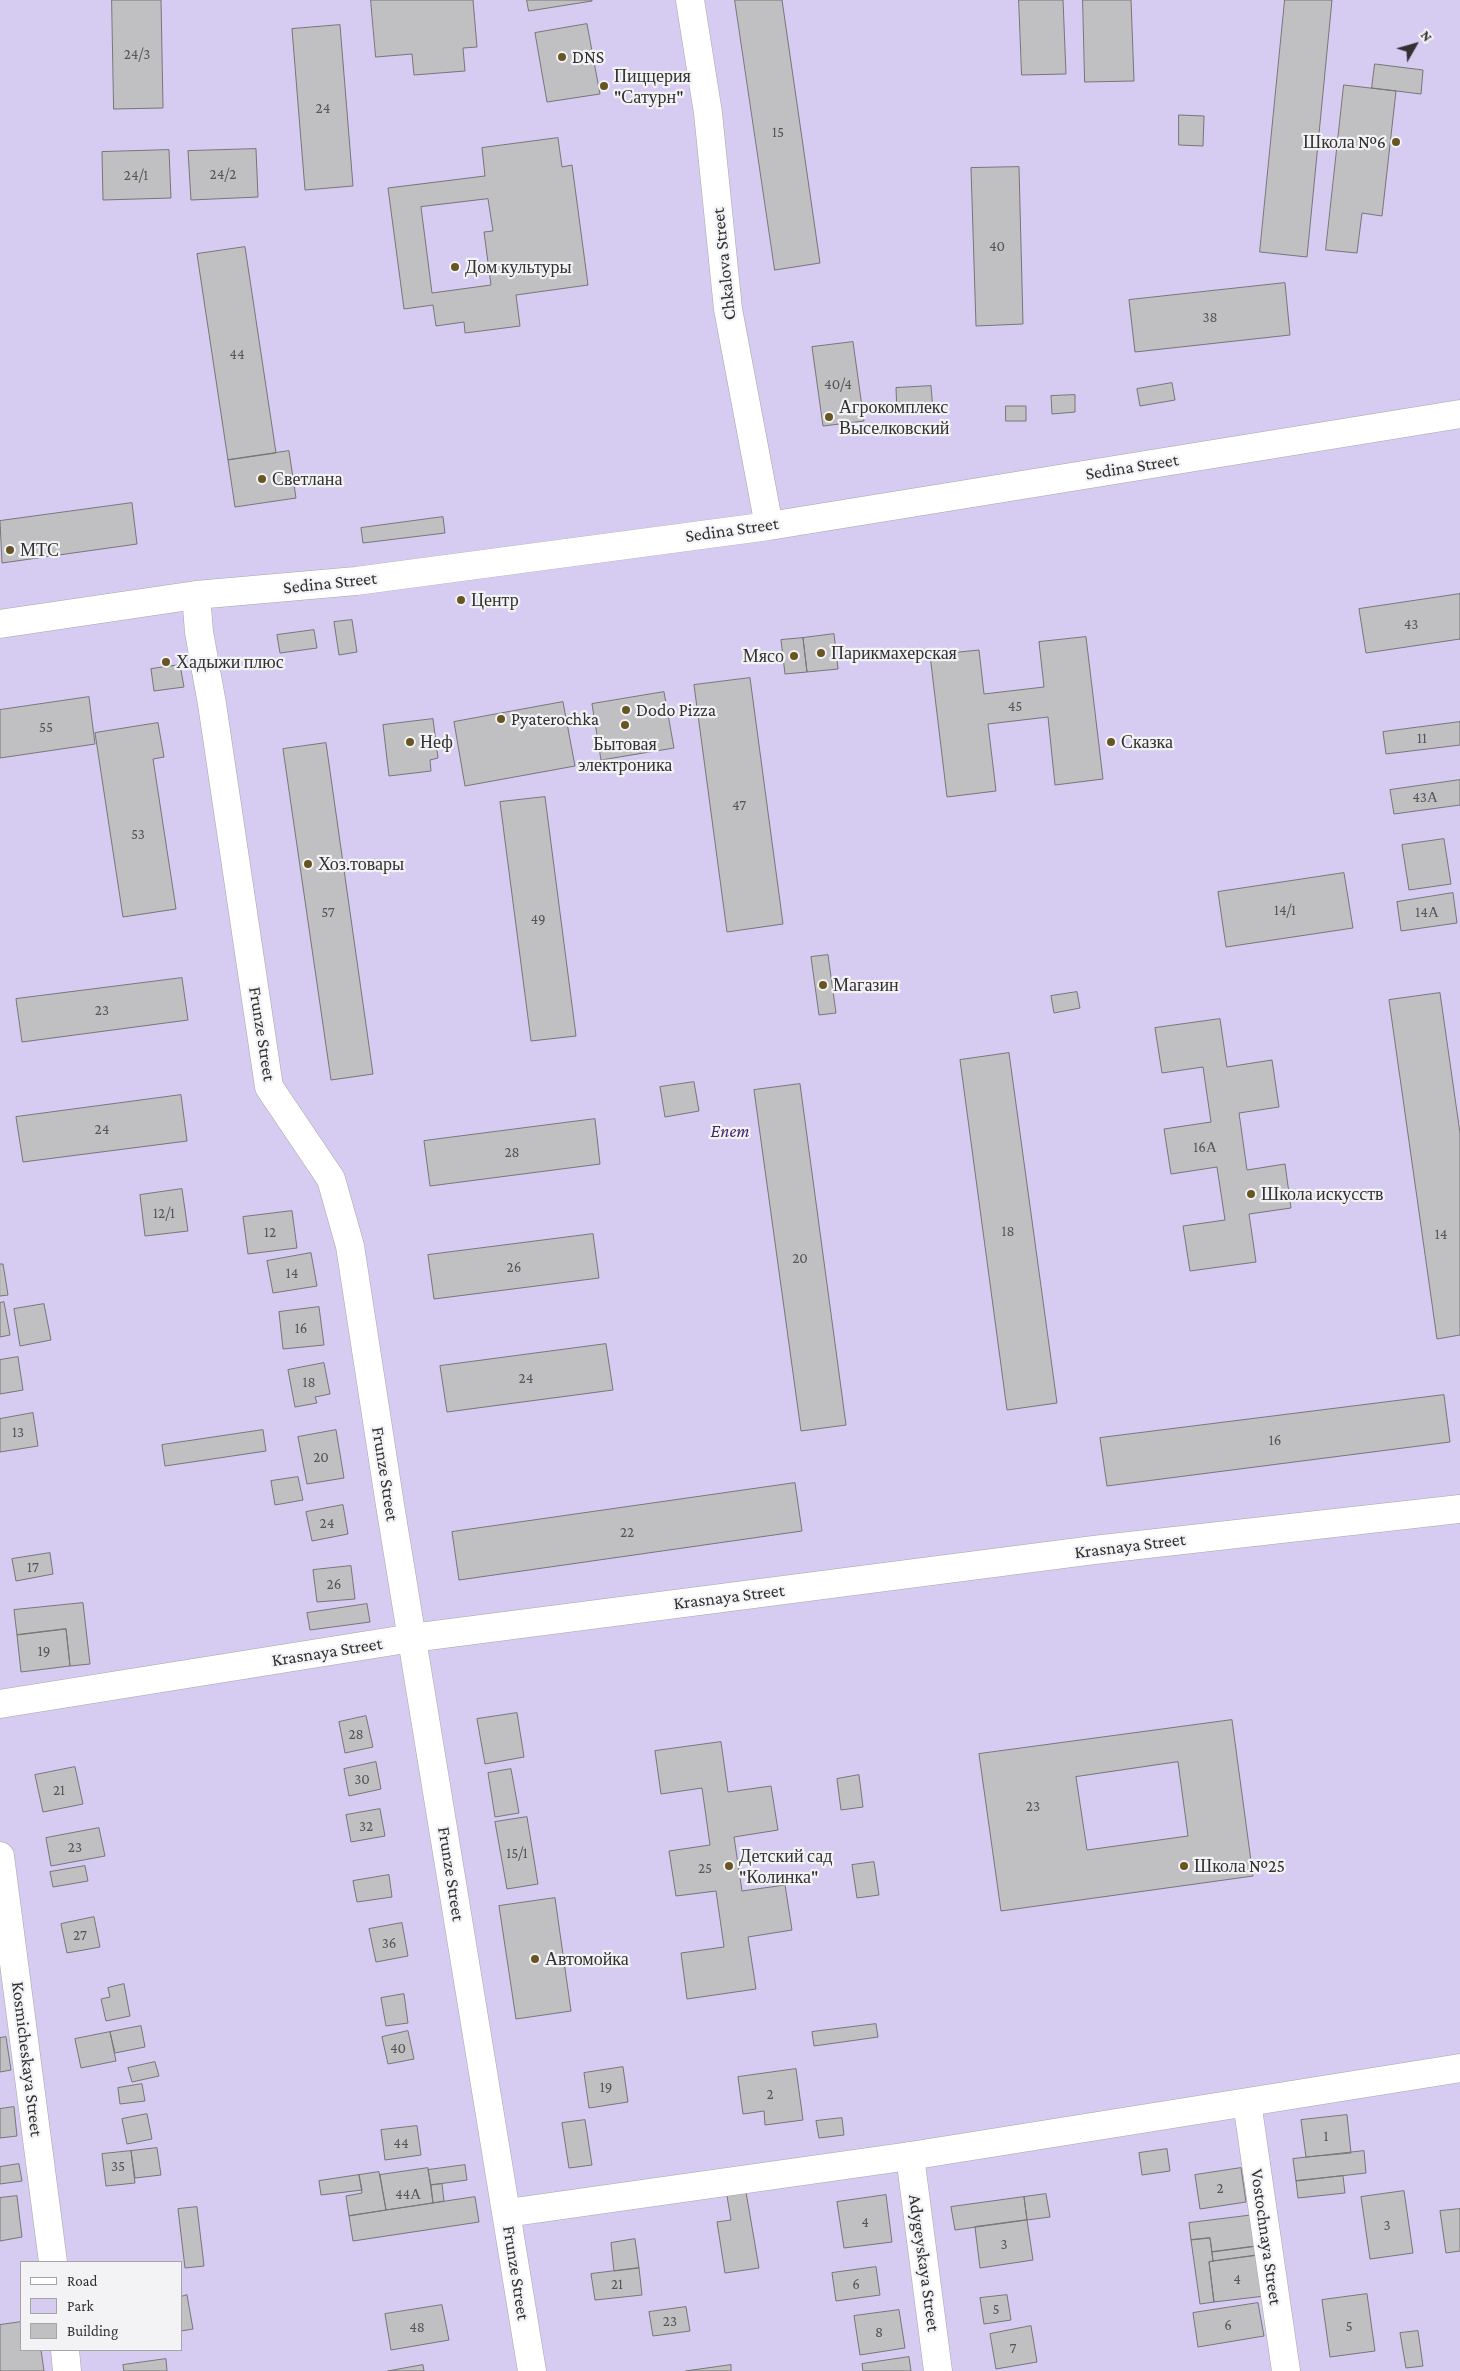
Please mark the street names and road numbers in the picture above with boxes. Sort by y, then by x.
street label: Chkalova Street [707,207,741,321]
street label: Sedina Street [1084,449,1180,485]
street label: Sedina Street [684,513,780,547]
street label: Sedina Street [282,567,378,599]
street label: Frunze Street [244,985,280,1083]
street label: Frunze Street [367,1425,403,1523]
street label: Krasnaya Street [1073,1528,1187,1564]
street label: Krasnaya Street [672,1579,786,1615]
street label: Krasnaya Street [270,1633,384,1671]
street label: Frunze Street [433,1825,469,1923]
street label: Kosmicheskaya Street [7,1980,47,2138]
street label: Vostochnaya Street [1246,2168,1286,2306]
street label: Adygeyskaya Street [904,2193,944,2333]
street label: Frunze Street [498,2224,534,2322]

